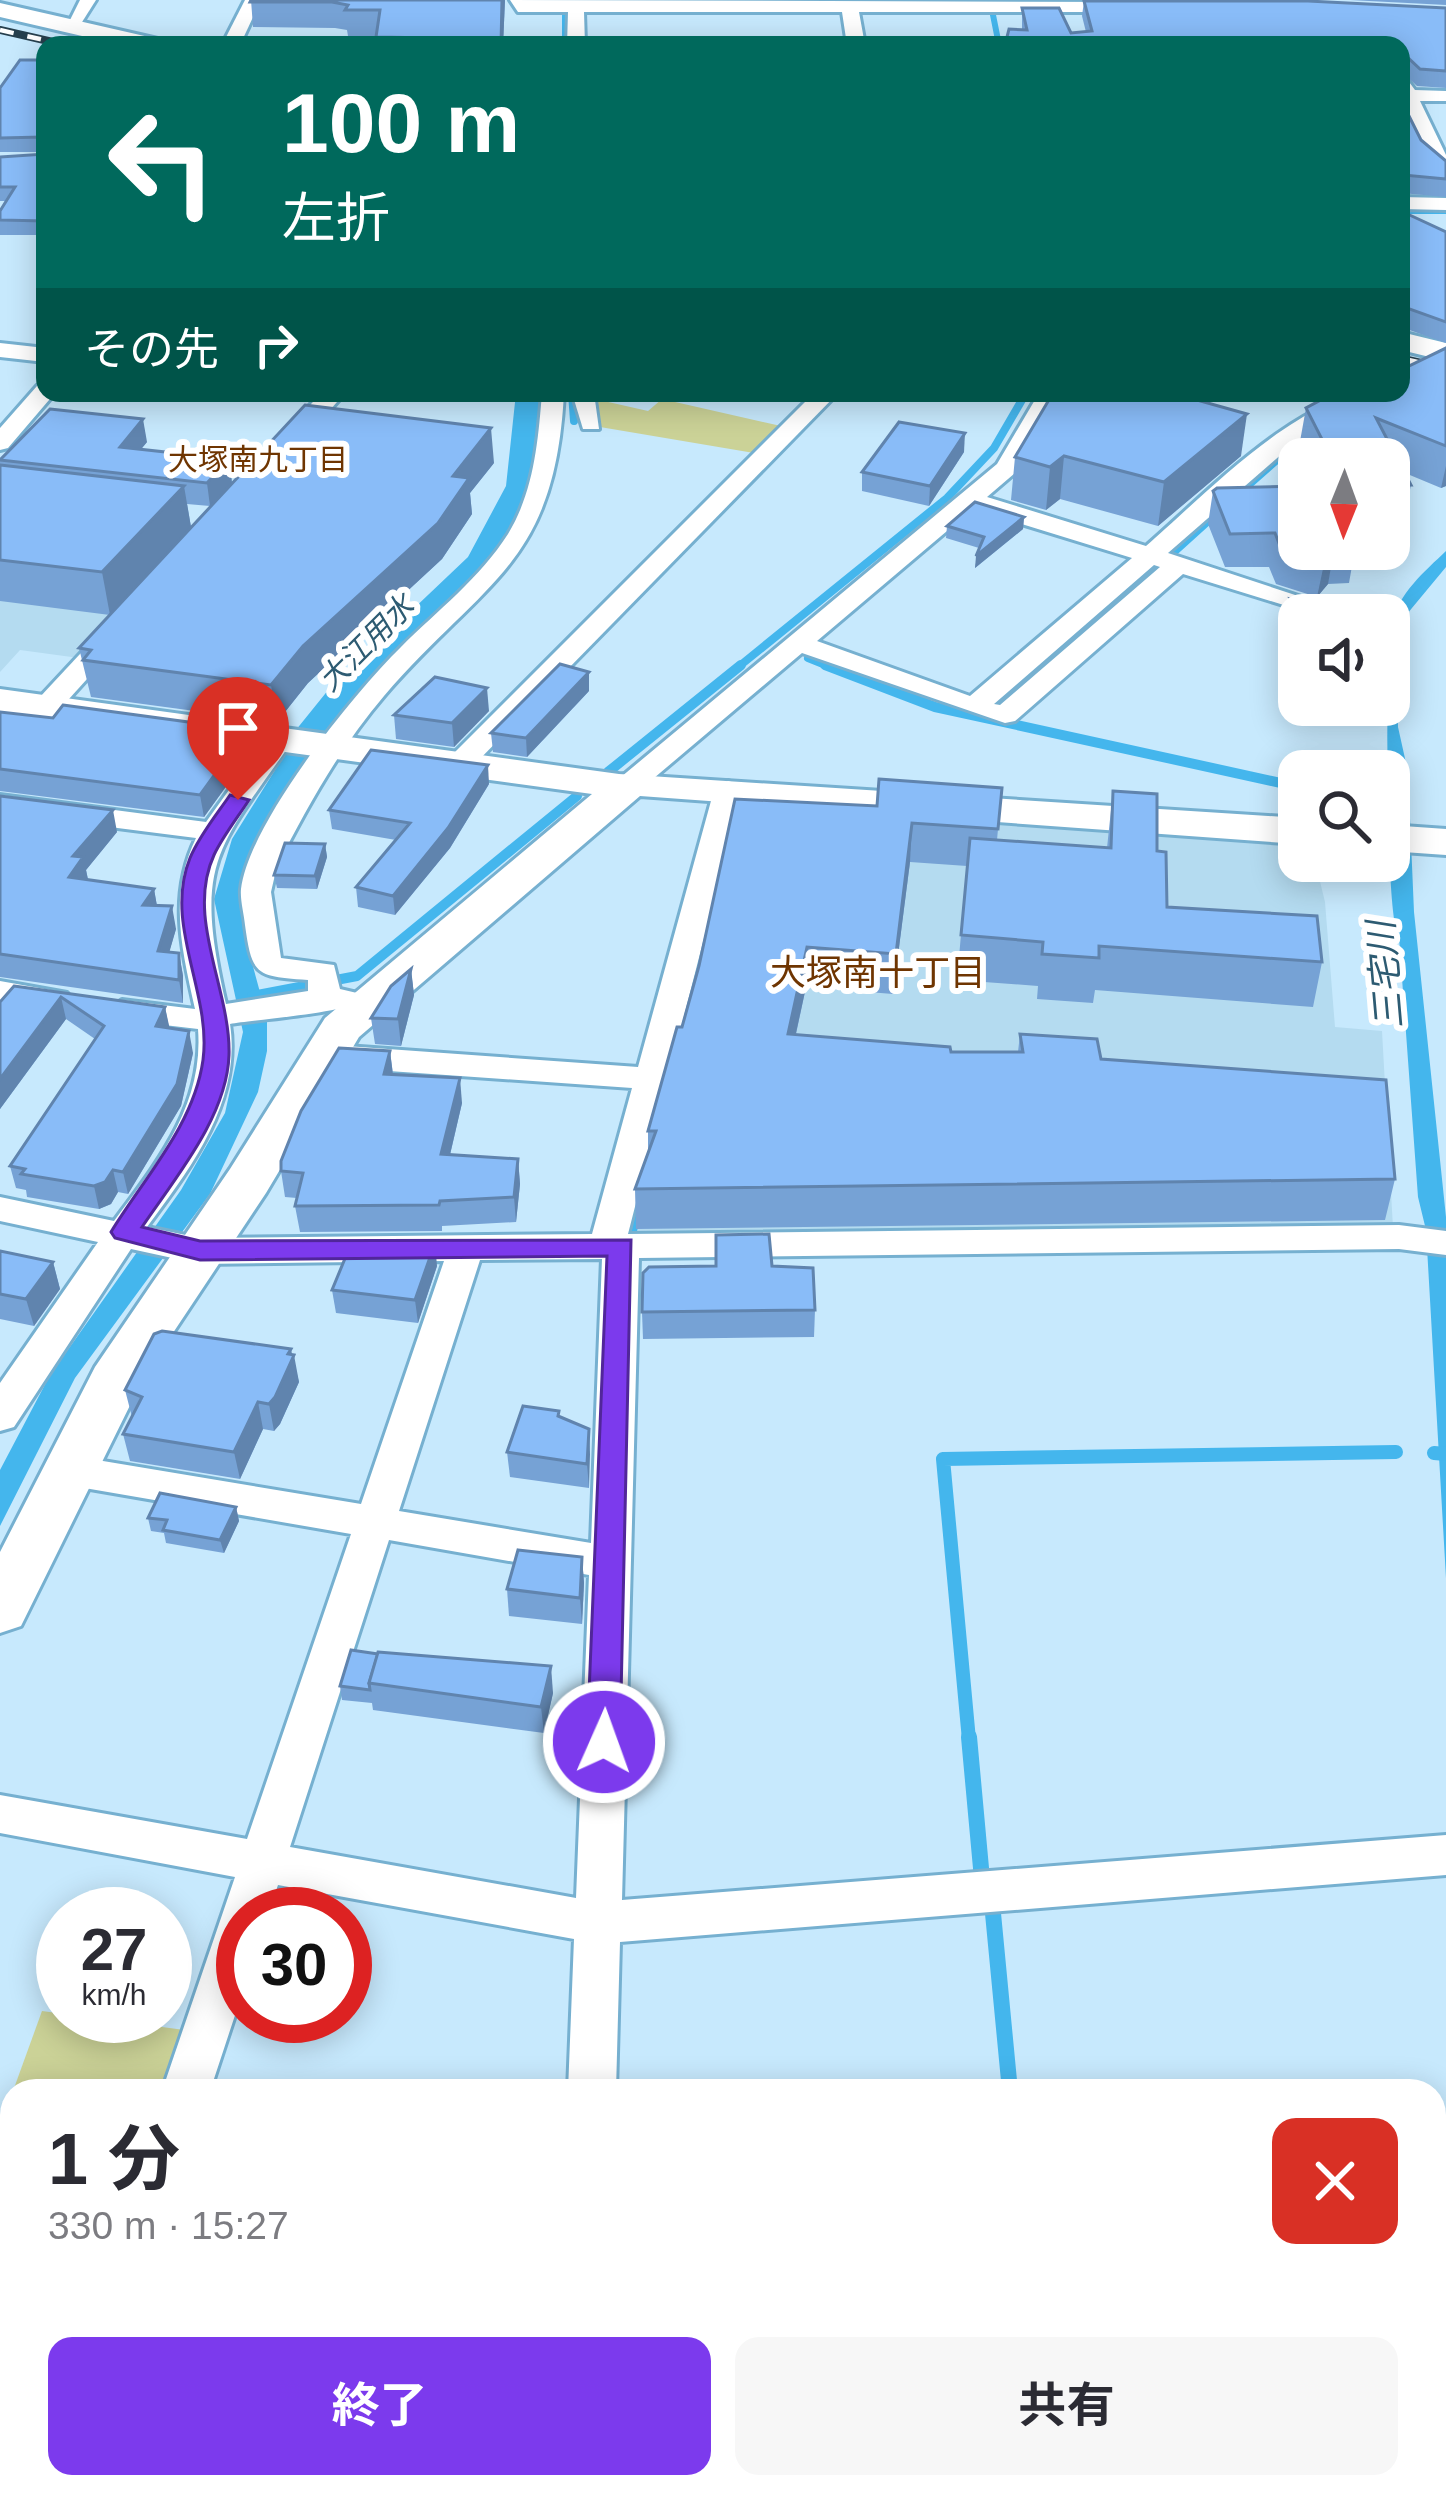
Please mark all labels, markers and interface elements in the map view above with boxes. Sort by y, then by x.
text: 100 m [282,76,520,170]
icon: left [84,84,240,240]
text: 左折 [282,188,390,248]
icon: right [243,312,309,378]
text: その先 [84,324,219,375]
north arrow [1278,438,1410,570]
map controls [1278,438,1410,882]
district label: 大塚南九丁目 [168,443,348,476]
water label: 大江用水 [312,587,422,697]
button: sound [1278,594,1410,726]
pin [187,677,289,800]
icon: arrive [205,695,271,761]
button: search [1278,750,1410,882]
water label: 三宅川 [1360,915,1410,1031]
district label: 大塚南十丁目 [770,952,986,993]
position arrow [541,1679,667,1805]
speed limit sign: 30 [216,1887,372,2043]
text: 27 [81,1916,147,1983]
text: km/h [81,1978,147,2011]
button: close [1272,2118,1398,2244]
text: 1 分 [48,2119,180,2199]
text: 330 m · 15:27 [48,2204,289,2247]
button: 終了 [48,2337,711,2475]
button: 共有 [735,2337,1398,2475]

